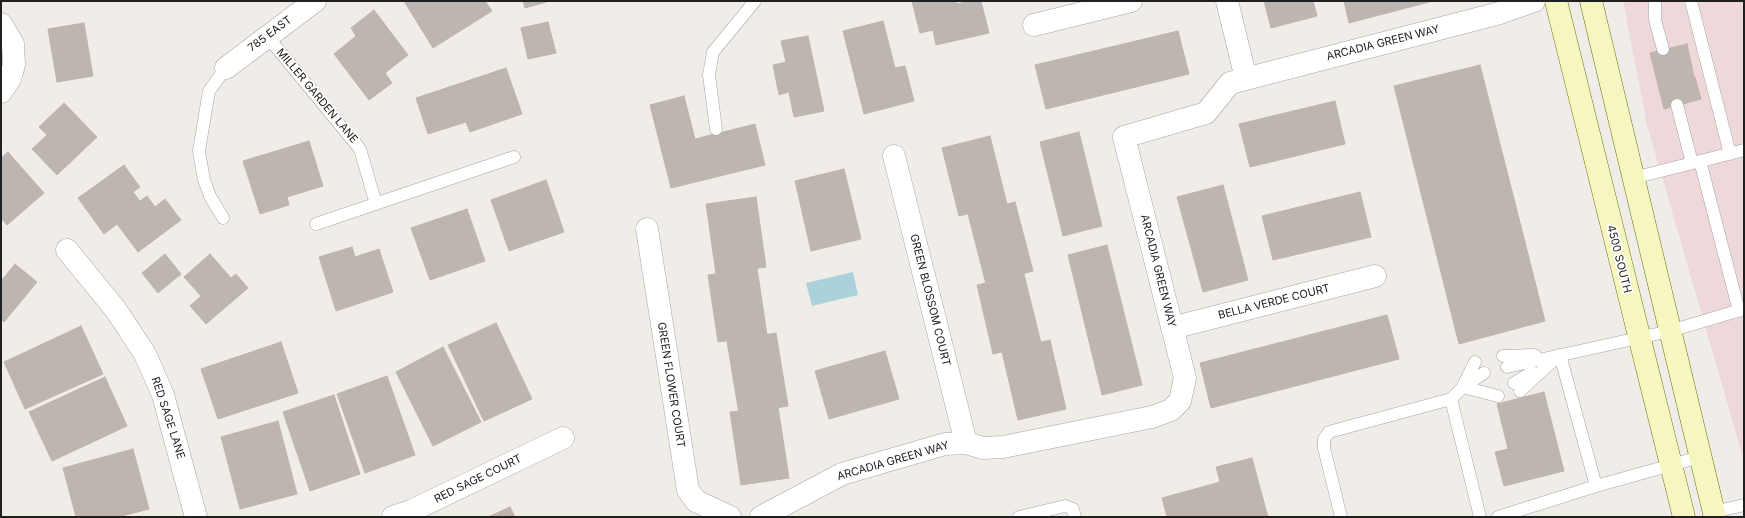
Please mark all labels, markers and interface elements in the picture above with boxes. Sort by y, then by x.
street label: 785 EAST [246,13,294,55]
street label: ARCADIA GREEN WAY [1325,23,1441,63]
street label: MILLER GARDEN LANE [274,46,360,146]
street label: ARCADIA GREEN WAY [1138,213,1178,329]
street label: 4500 SOUTH [1604,224,1634,294]
street label: GREEN BLOSSOM COURT [907,233,953,367]
street label: BELLA VERDE COURT [1217,282,1331,322]
street label: GREEN FLOWER COURT [655,321,687,449]
street label: RED SAGE LANE [148,375,188,461]
street label: ARCADIA GREEN WAY [835,439,951,483]
street label: RED SAGE COURT [432,452,524,506]

